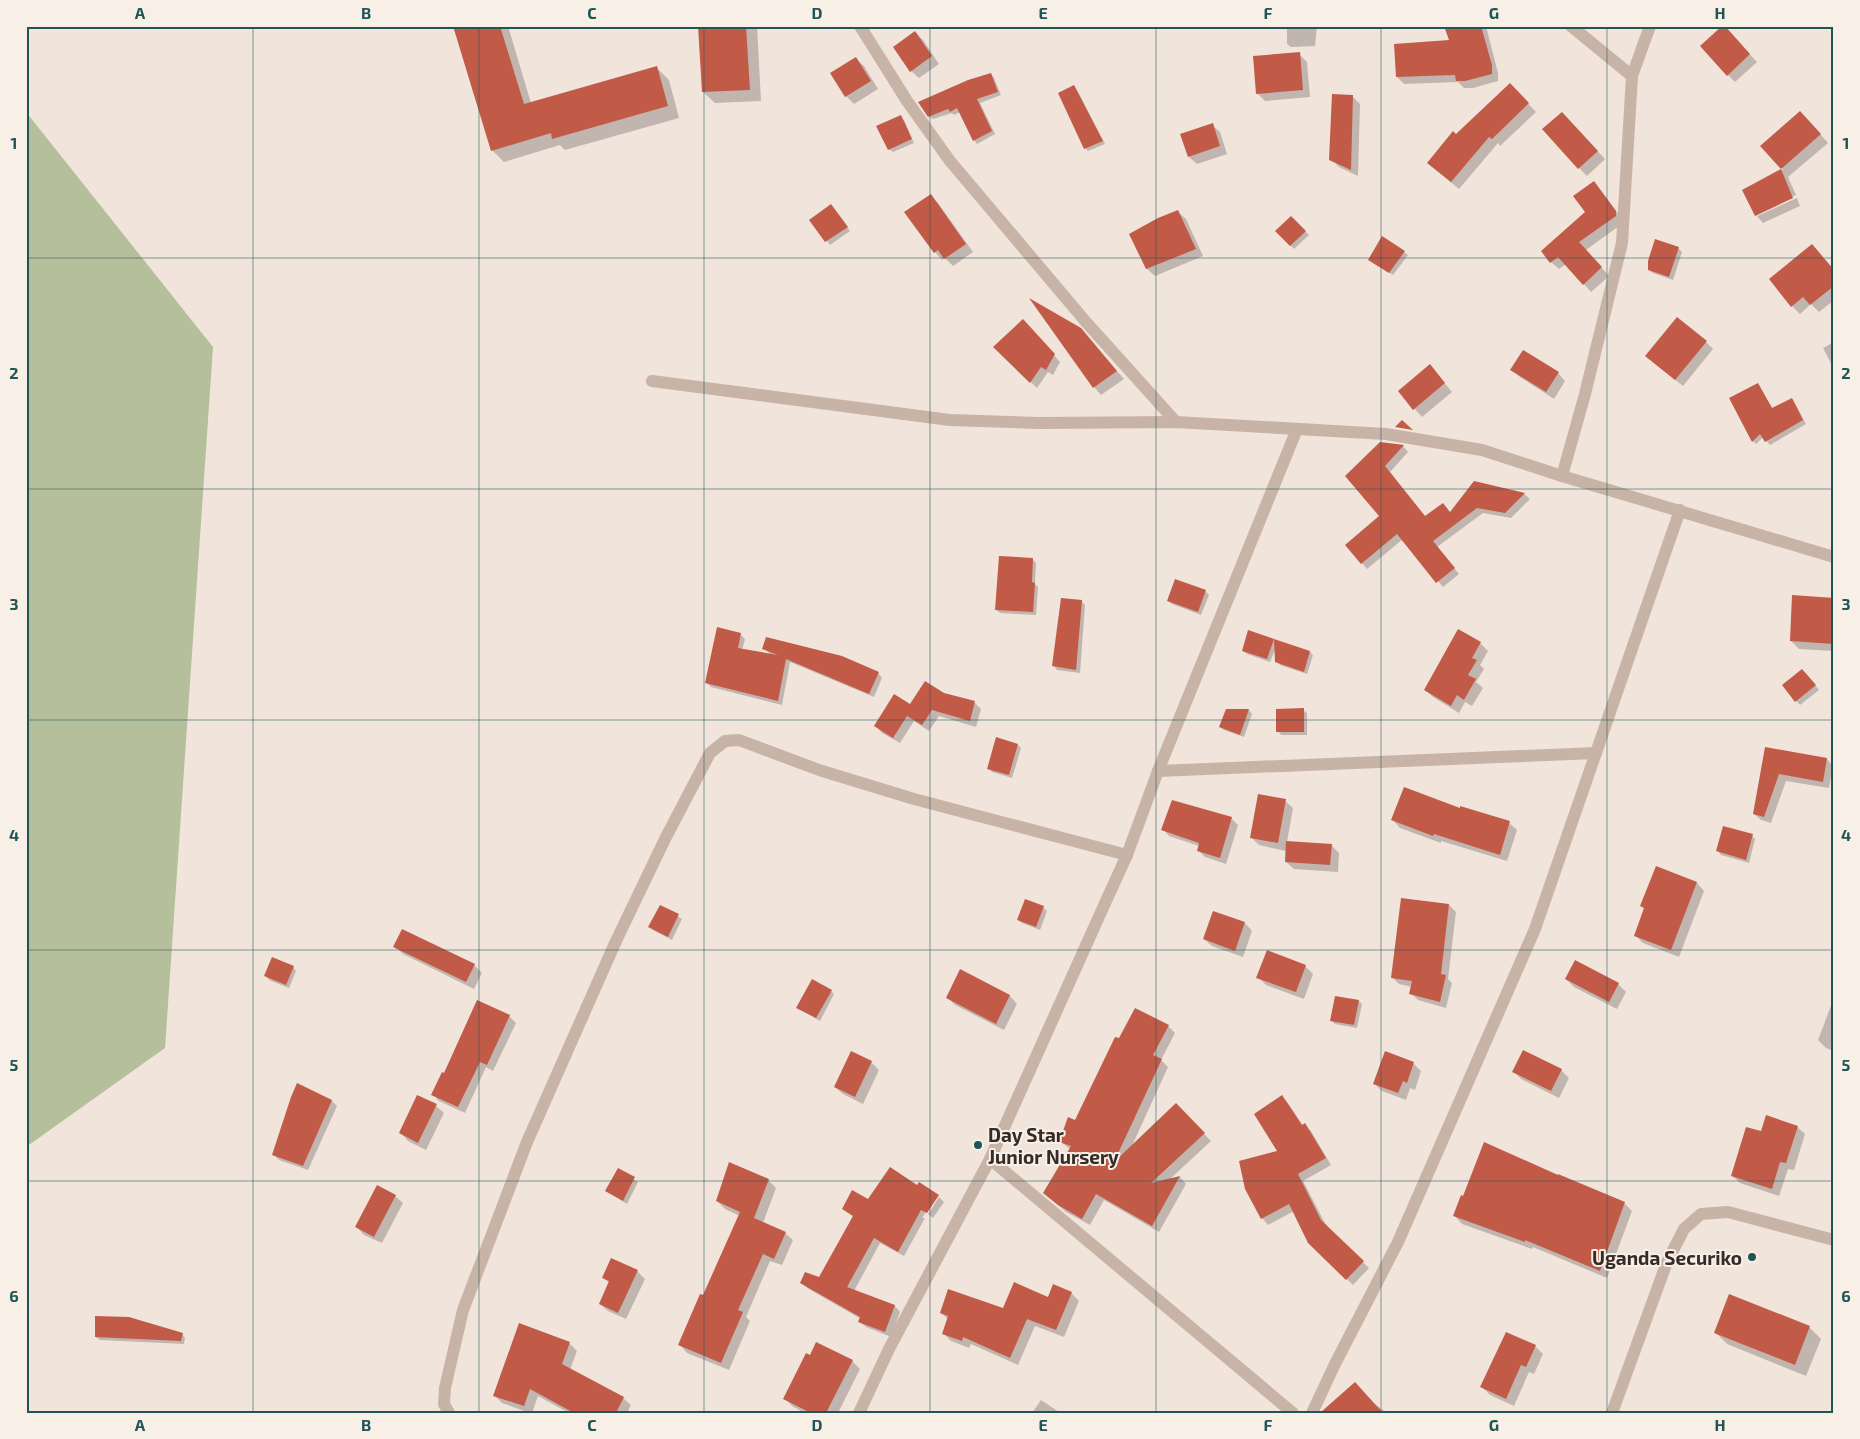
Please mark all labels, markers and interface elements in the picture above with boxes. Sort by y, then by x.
text: A [135,3,146,22]
text: B [361,3,371,22]
text: C [587,3,597,22]
text: D [812,3,823,22]
text: E [1038,3,1048,22]
text: F [1264,3,1273,22]
text: G [1489,3,1499,22]
text: H [1714,3,1726,22]
text: 1 [11,133,17,152]
text: 1 [1843,133,1849,152]
text: 2 [9,363,19,382]
text: 2 [1841,363,1851,382]
text: 3 [9,594,19,613]
text: 3 [1841,594,1851,613]
text: 4 [9,825,19,844]
text: 4 [1841,825,1851,844]
text: 5 [10,1055,19,1074]
text: 5 [1842,1055,1851,1074]
place label: Day Star Junior Nursery [988,1123,1119,1169]
marker: Day Star Junior Nursery [972,1139,984,1151]
place label: Uganda Securiko [1592,1246,1742,1269]
marker: Uganda Securiko [1746,1251,1758,1263]
text: 6 [9,1286,19,1305]
text: 6 [1841,1286,1851,1305]
text: A [135,1415,146,1434]
text: B [361,1415,371,1434]
text: C [587,1415,597,1434]
text: D [812,1415,823,1434]
text: E [1038,1415,1048,1434]
text: F [1264,1415,1273,1434]
text: G [1489,1415,1499,1434]
text: H [1714,1415,1726,1434]

